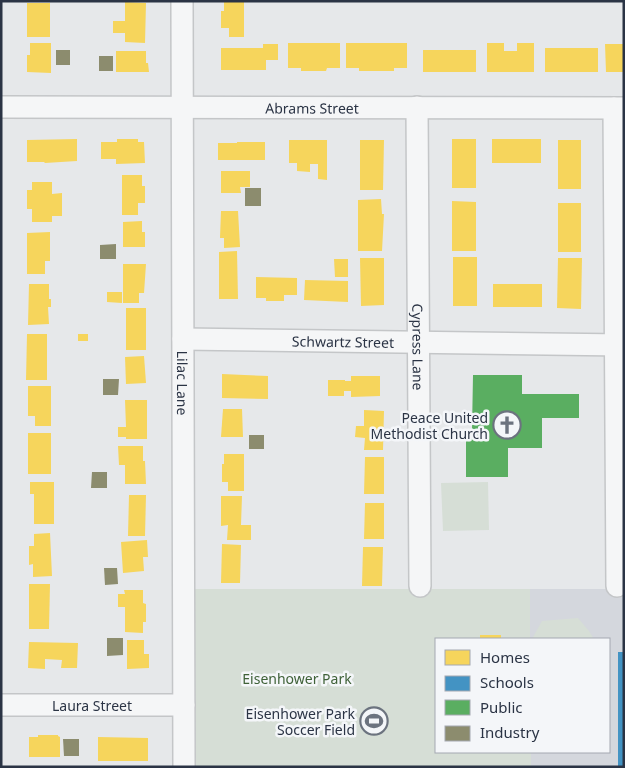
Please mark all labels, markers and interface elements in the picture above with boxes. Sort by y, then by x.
street label: Abrams Street [265,98,359,117]
street label: Cypress Lane [409,303,428,391]
street label: Schwartz Street [292,331,394,351]
street label: Lilac Lane [173,351,193,415]
place label: Peace United Methodist Church [371,408,488,443]
church icon: Peace United Methodist Church [492,410,522,440]
legend [435,638,610,753]
text: Homes [480,647,530,667]
park label: Eisenhower Park [242,669,352,688]
text: Schools [480,672,534,692]
street label: Laura Street [52,696,132,715]
text: Public [480,697,523,717]
place label: Eisenhower Park Soccer Field [246,704,356,739]
sports icon: Eisenhower Park Soccer Field [359,706,389,736]
text: Industry [480,722,540,742]

